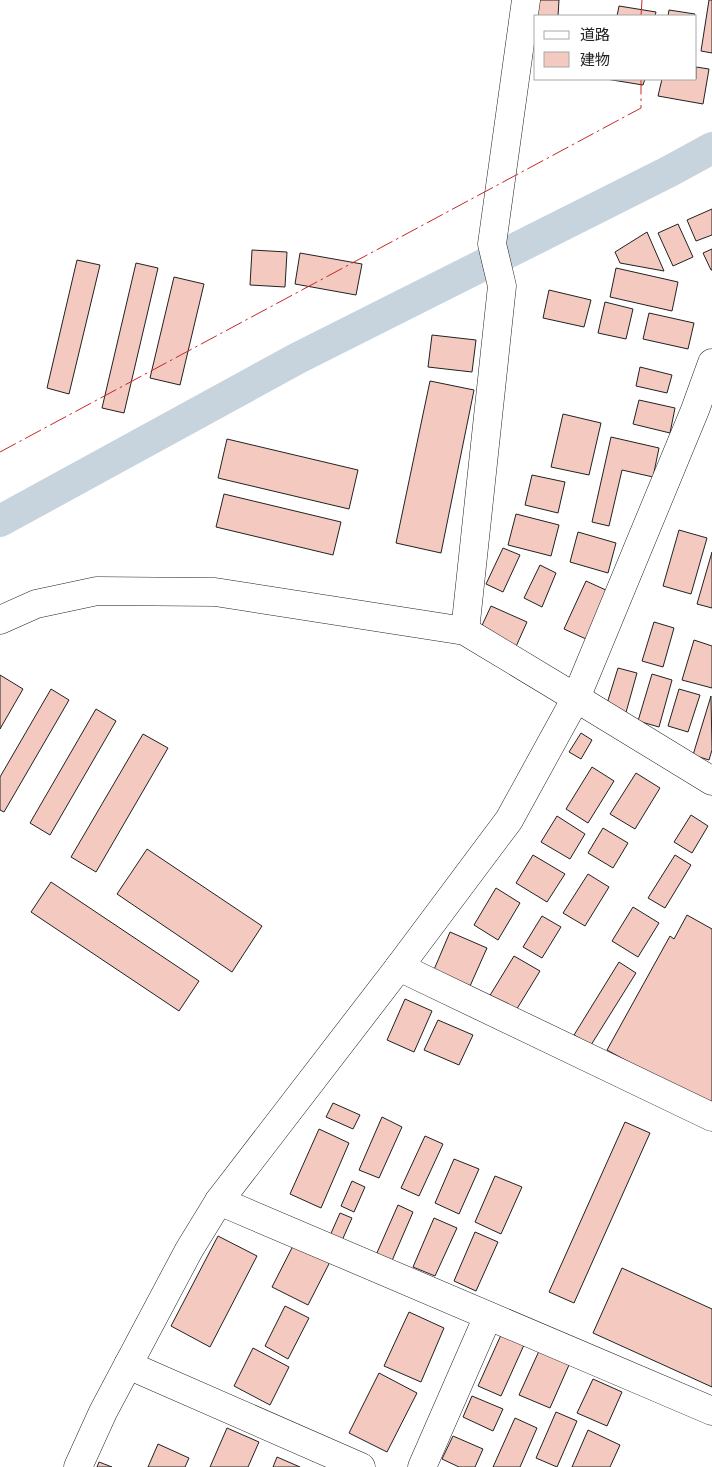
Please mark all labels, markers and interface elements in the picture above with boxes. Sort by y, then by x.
legend [534,15,697,80]
text: 道路 [580,25,610,44]
text: 建物 [580,50,610,69]

